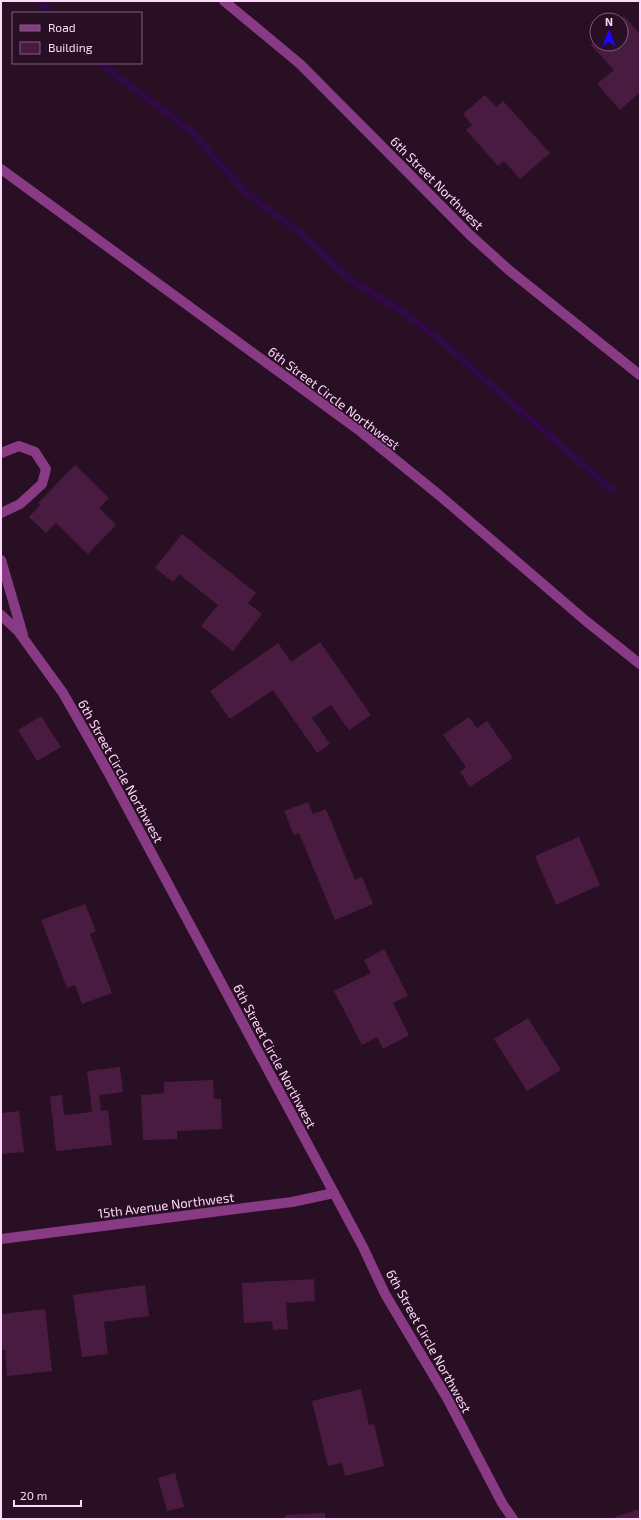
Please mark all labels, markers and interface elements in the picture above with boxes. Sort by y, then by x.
legend [12,12,142,64]
north arrow [589,12,629,52]
text: N [605,15,613,28]
text: Road [48,20,76,34]
text: Building [48,40,93,54]
street label: 6th Street Northwest [387,133,487,233]
street label: 6th Street Circle Northwest [265,343,403,453]
street label: 6th Street Circle Northwest [75,697,167,845]
street label: 6th Street Circle Northwest [230,981,320,1131]
street label: 15th Avenue Northwest [97,1189,235,1221]
street label: 6th Street Circle Northwest [383,1267,475,1415]
scale bar [14,1482,81,1508]
text: 20 m [20,1488,47,1502]

